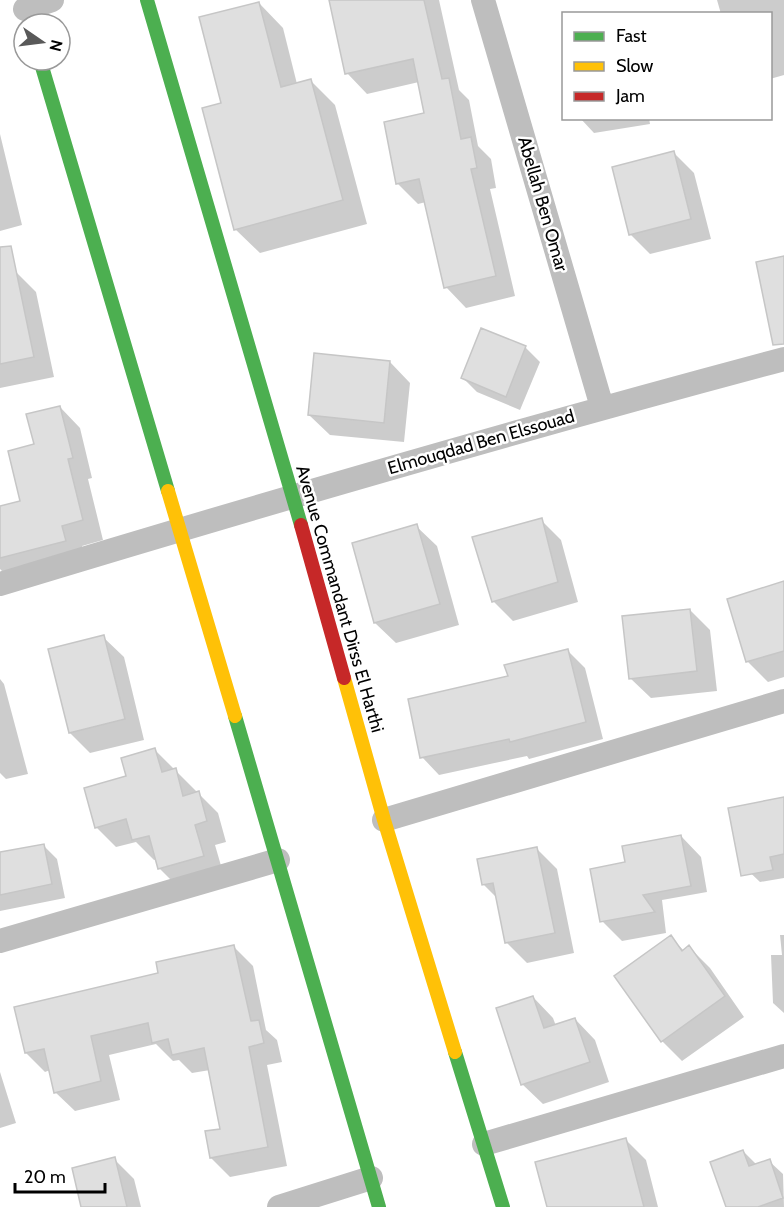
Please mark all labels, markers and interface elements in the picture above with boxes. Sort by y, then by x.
north arrow [12,12,72,72]
legend [562,12,772,120]
text: Fast [616,25,647,47]
text: N [45,38,67,53]
text: Slow [616,55,653,77]
text: Jam [615,85,645,107]
street label: Abellah Ben Omar [513,134,573,274]
street label: Elmouqdad Ben Elssouad [385,405,577,479]
street label: Avenue Commandant Dirss El Harthi [291,463,389,735]
scale bar [15,1156,105,1194]
text: 20 m [24,1166,66,1188]

